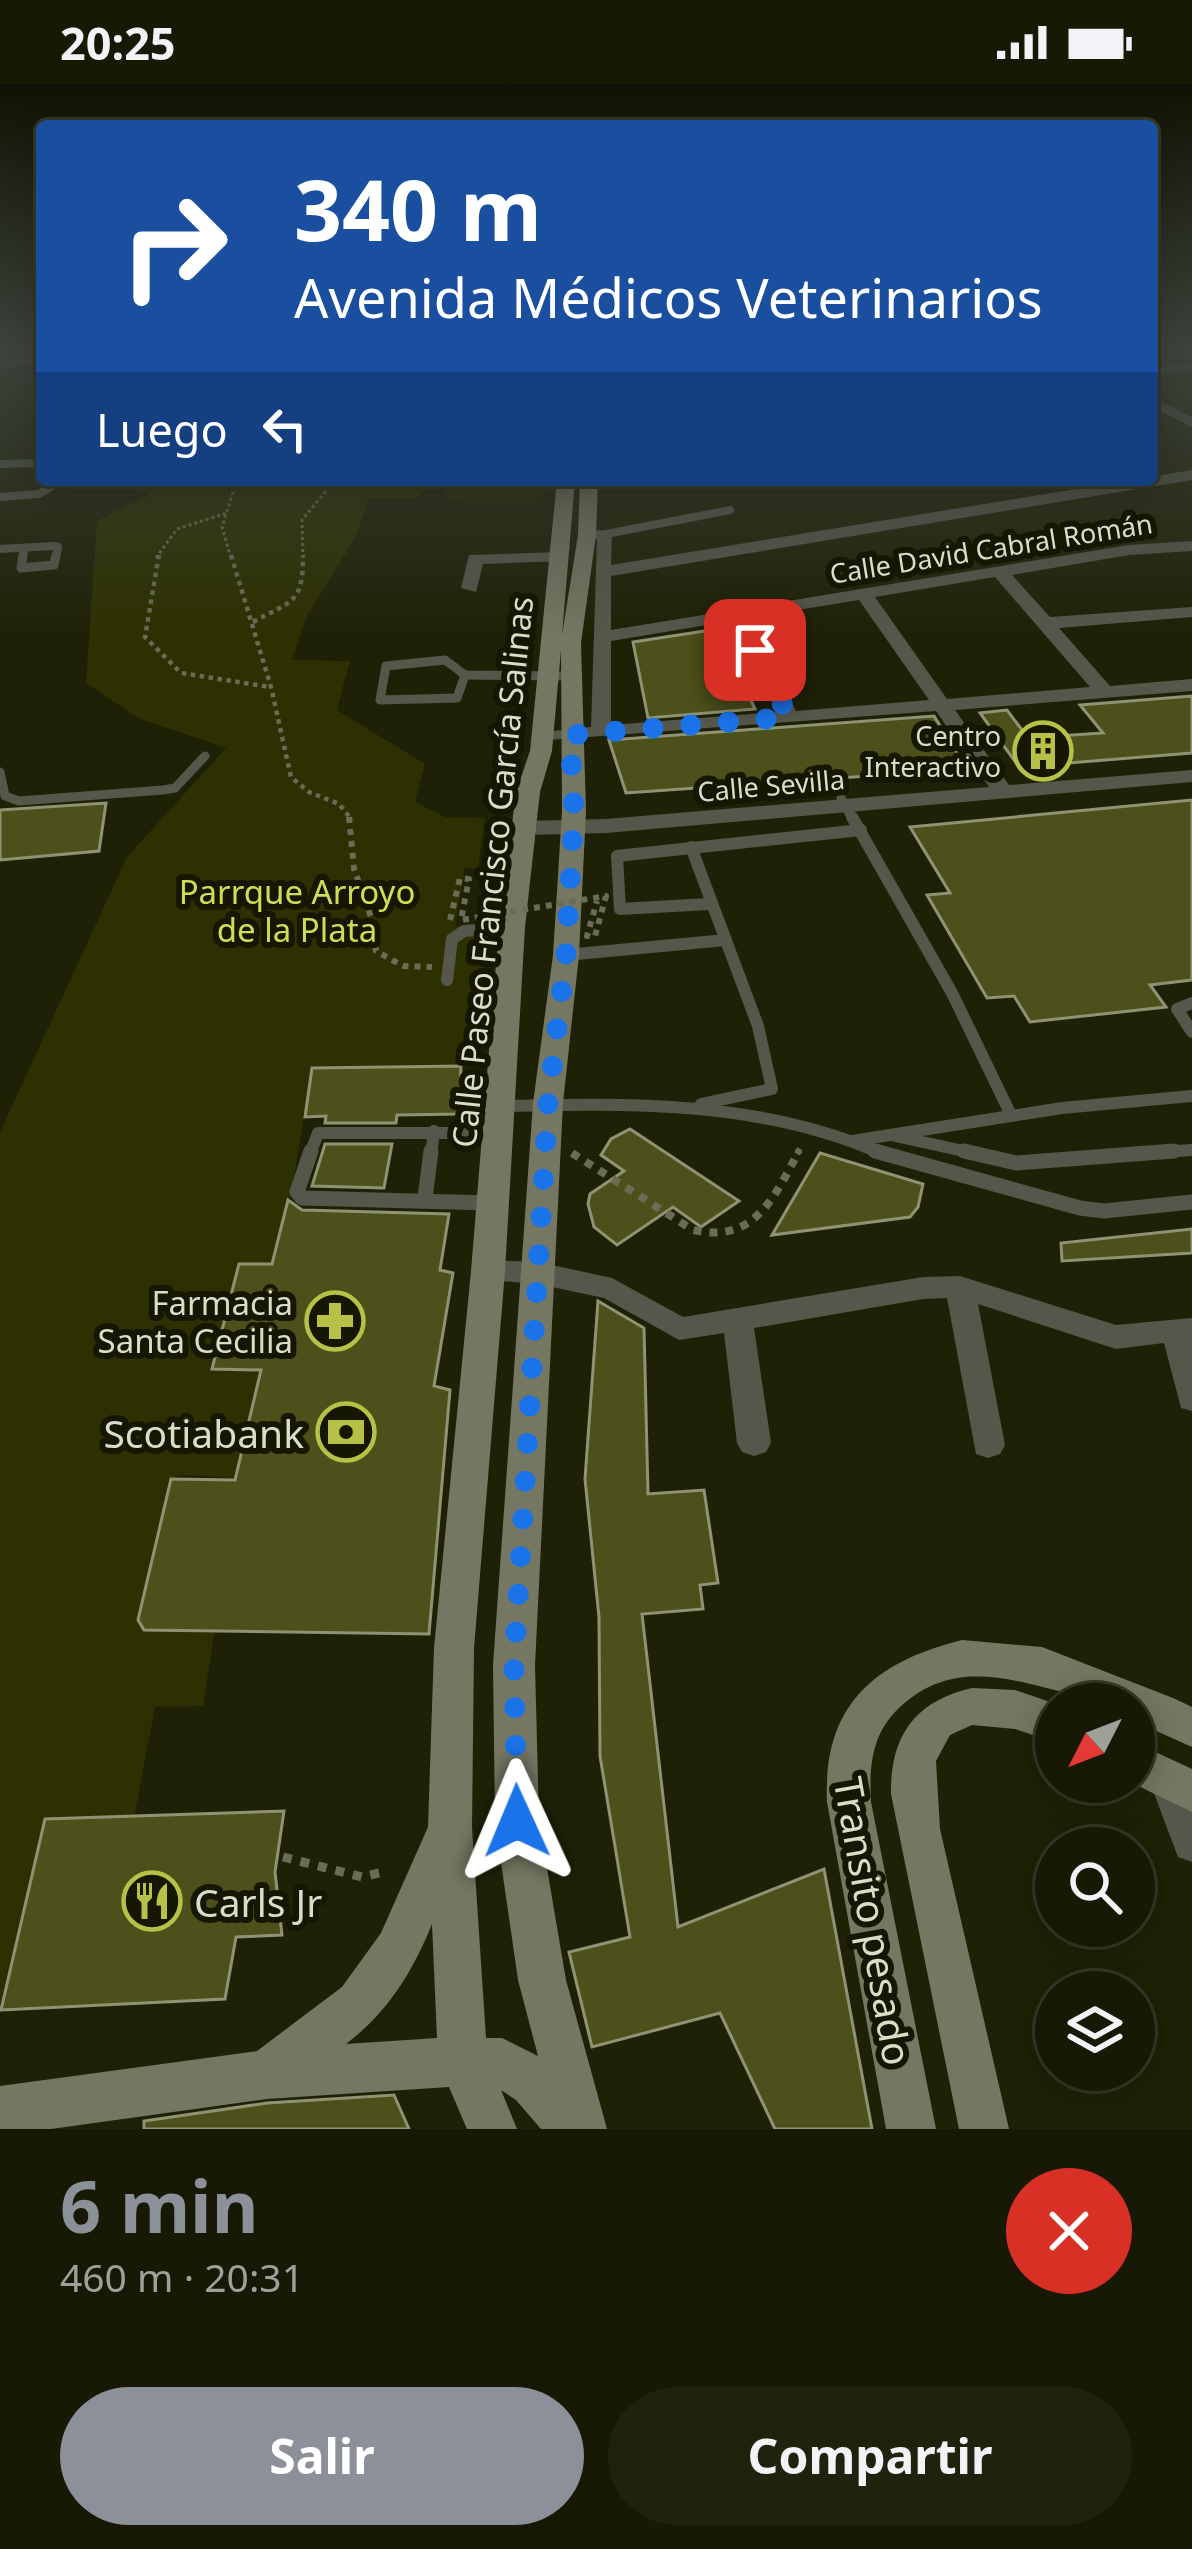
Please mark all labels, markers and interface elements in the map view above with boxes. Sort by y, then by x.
text: 20:25 [60,12,176,73]
text: 340 m [294,151,542,266]
icon: right [96,168,252,324]
text: Avenida Médicos Veterinarios [294,260,1043,334]
icon: left [252,396,318,462]
text: Luego [96,399,228,460]
street label: Calle David Cabral Román [827,504,1155,592]
street label: Calle Paseo Francisco García Salinas [441,594,543,1150]
pin [704,599,806,701]
icon: arrive [722,617,788,683]
place label: Centro Interactivo [865,717,1001,785]
building icon: Centro Interactivo [1012,720,1074,782]
street label: Calle Sevilla [696,760,846,810]
park label: Parrque Arroyo de la Plata [179,869,415,952]
place label: Farmacia Santa Cecilia [98,1280,293,1363]
pharmacy icon: Farmacia Santa Cecilia [304,1290,366,1352]
bank icon: Scotiabank [315,1401,377,1463]
place label: Scotiabank [103,1406,304,1459]
north arrow [1035,1683,1155,1803]
map controls [1035,1683,1155,2091]
position arrow [454,1758,580,1884]
street label: Transito pesado [823,1773,925,2069]
button: search [1035,1827,1155,1947]
restaurant icon: Carls Jr [121,1870,183,1932]
place label: Carls Jr [194,1875,322,1928]
button: layers [1035,1971,1155,2091]
text: 6 min [60,2156,258,2254]
button: close [1006,2168,1132,2294]
text: 460 m · 20:31 [60,2250,304,2303]
button: Salir [60,2387,584,2525]
button: Compartir [608,2387,1132,2525]

